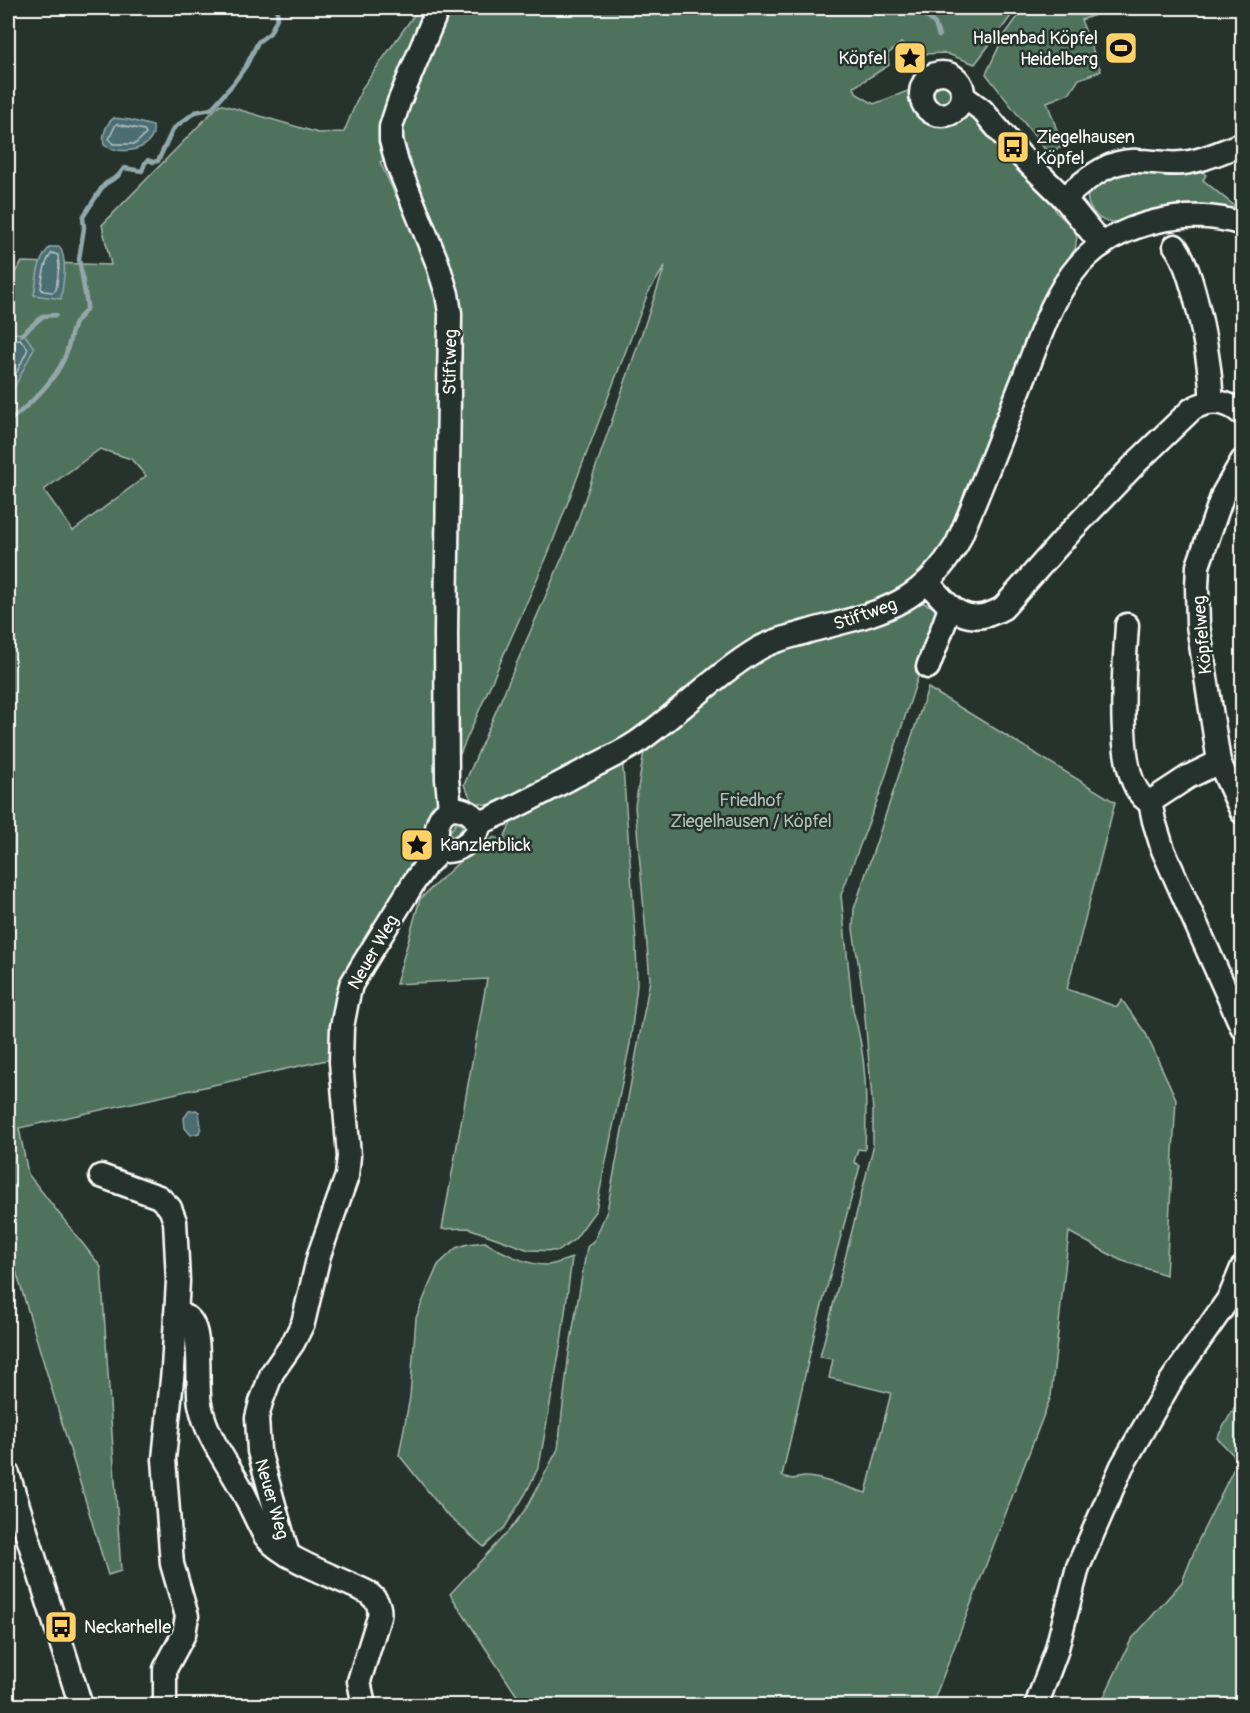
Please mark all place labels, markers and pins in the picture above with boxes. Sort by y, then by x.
place label: Hallenbad Köpfel Heidelberg [972,27,1098,71]
sports icon: Hallenbad Köpfel Heidelberg [1103,30,1139,66]
place icon: Köpfel [892,40,928,76]
place label: Köpfel [838,47,887,70]
place label: Ziegelhausen Köpfel [1036,126,1135,170]
bus stop icon: Ziegelhausen Köpfel [995,129,1031,165]
place icon: Kanzlerblick [399,827,435,863]
place label: Kanzlerblick [440,834,531,857]
bus stop icon: Neckarhelle [43,1609,79,1645]
place label: Neckarhelle [84,1616,171,1639]

